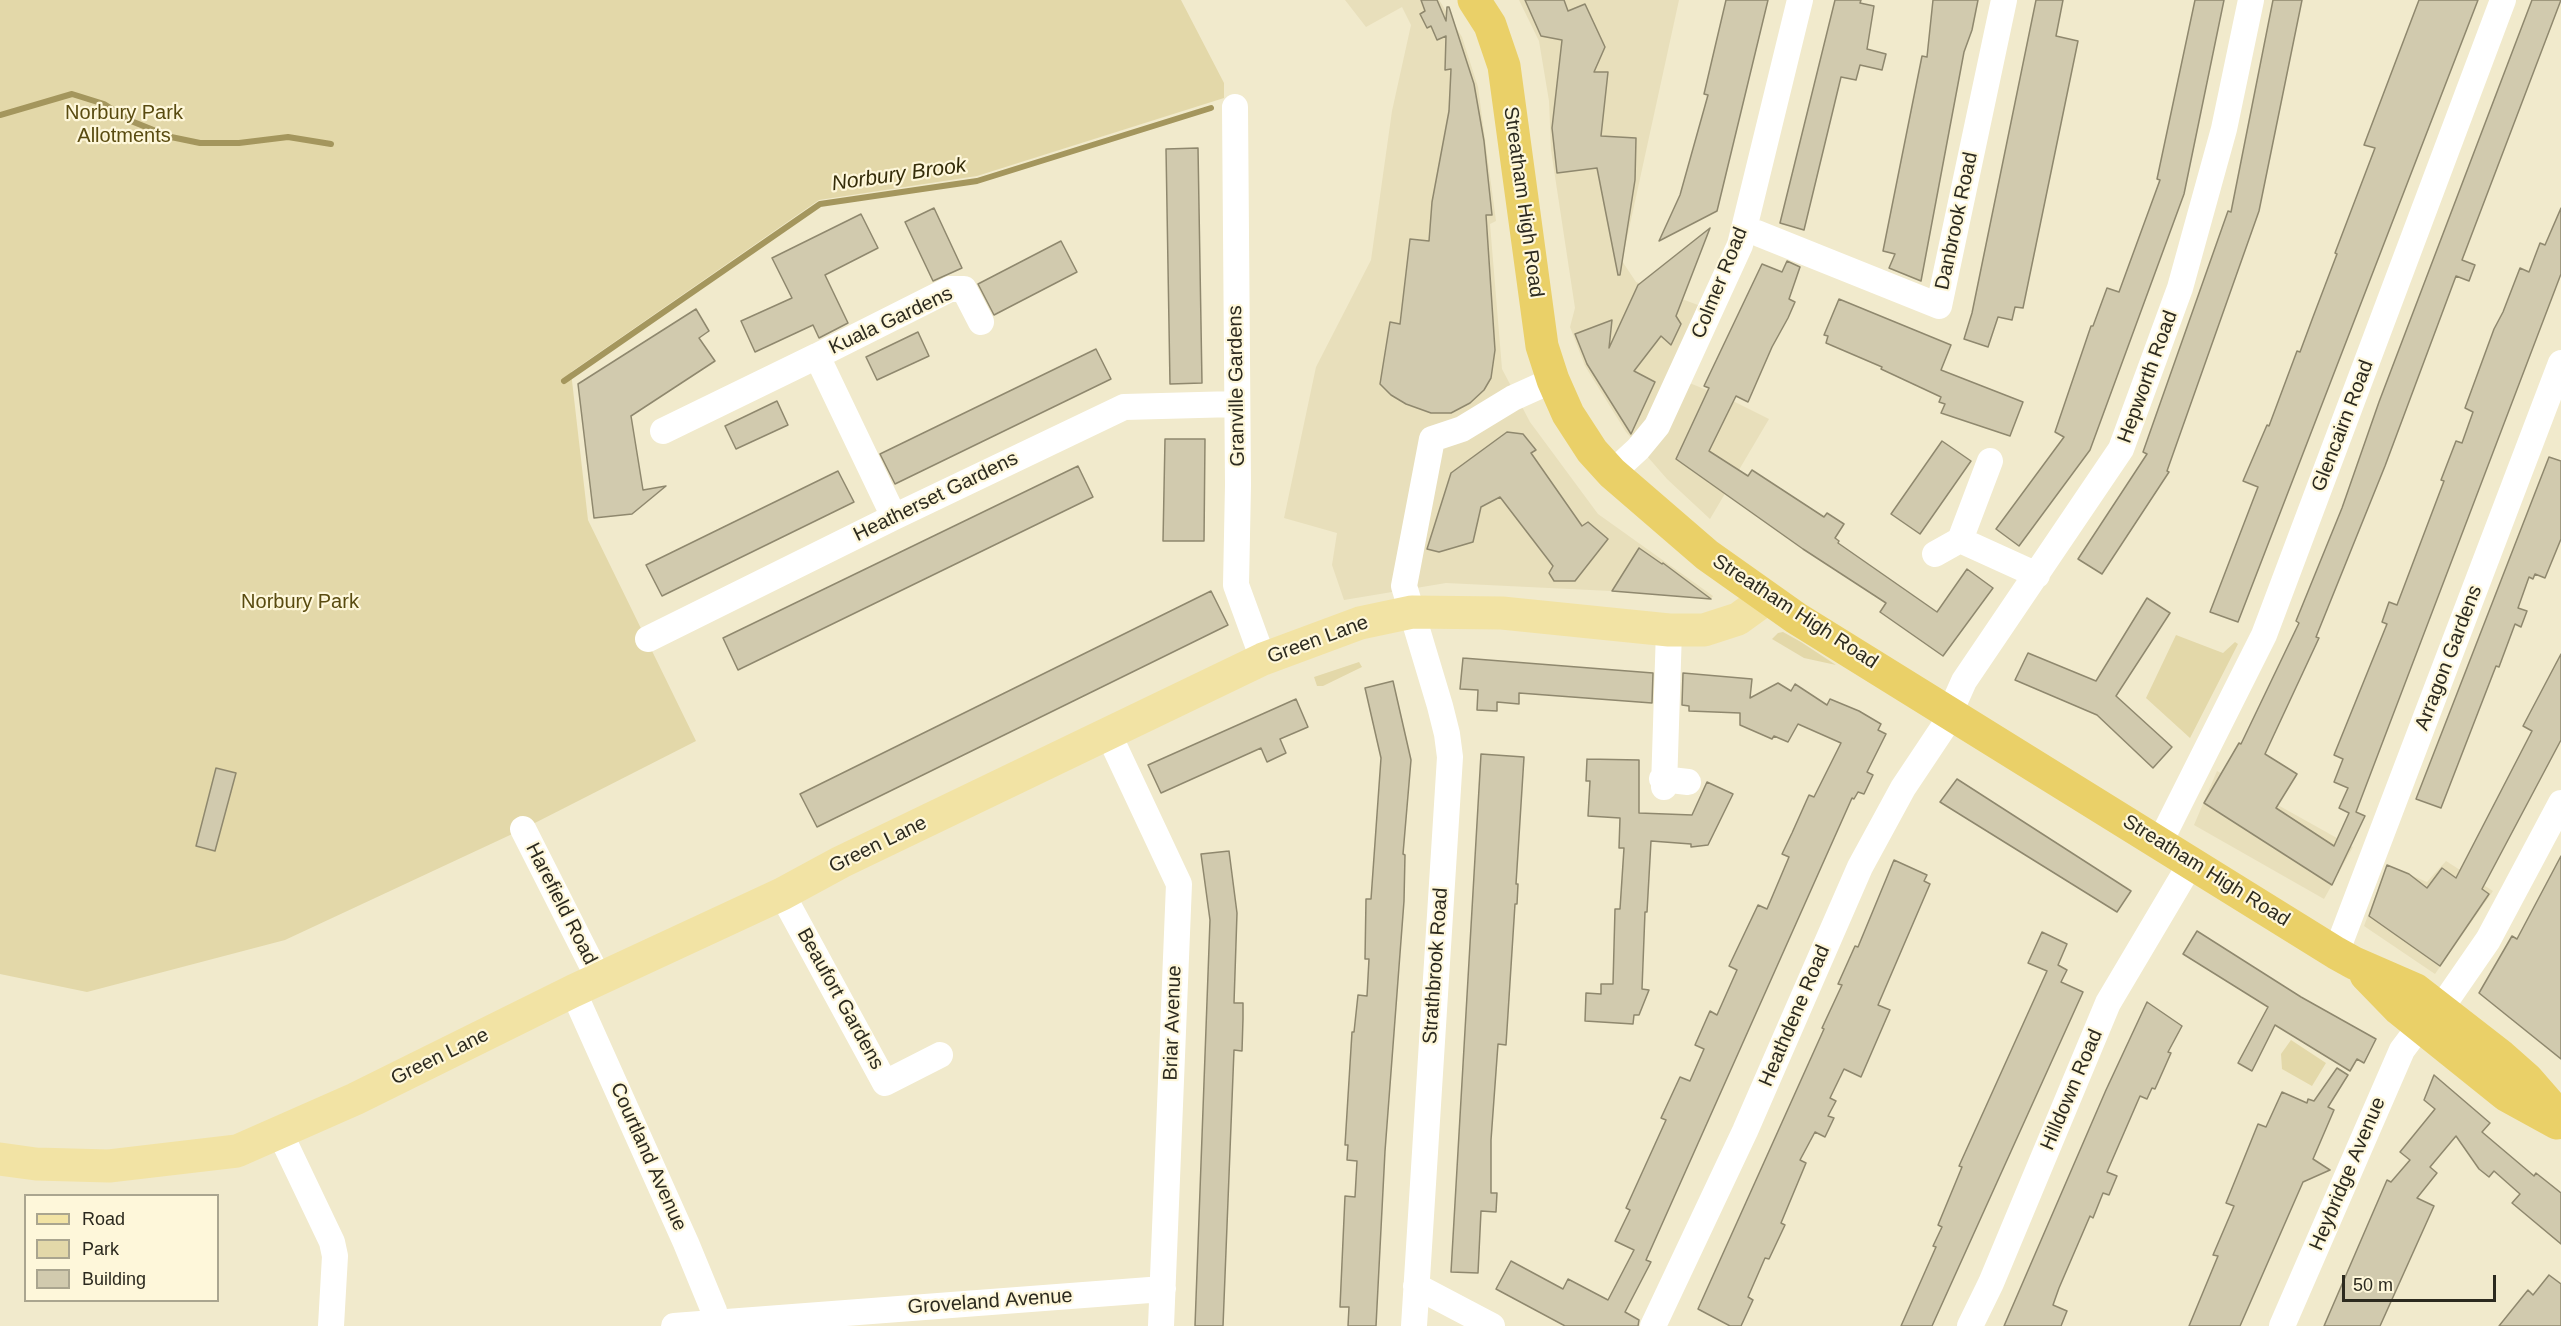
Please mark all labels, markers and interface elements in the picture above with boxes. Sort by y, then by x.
park label: Norbury Park Allotments [65,101,183,148]
street label: Streatham High Road [1498,105,1548,299]
street label: Danbrook Road [1931,150,1983,292]
water label: Norbury Brook [830,153,968,197]
street label: Colmer Road [1687,224,1753,342]
street label: Kuala Gardens [825,282,957,360]
street label: Granville Gardens [1224,305,1250,467]
street label: Hepworth Road [2113,308,2183,446]
street label: Glencairn Road [2307,357,2379,495]
street label: Heatherset Gardens [850,447,1022,547]
street label: Streatham High Road [1708,550,1882,674]
street label: Arragon Gardens [2410,582,2488,734]
park label: Norbury Park [241,590,359,614]
street label: Green Lane [1264,611,1372,669]
street label: Streatham High Road [2118,810,2294,932]
street label: Green Lane [825,811,931,879]
street label: Harefield Road [520,839,602,969]
street label: Strathbrook Road [1419,887,1453,1045]
street label: Beaufort Gardens [791,924,889,1074]
street label: Heathdene Road [1754,942,1836,1090]
street label: Briar Avenue [1159,965,1187,1081]
street label: Green Lane [387,1023,493,1091]
street label: Hilldown Road [2036,1026,2108,1154]
street label: Courtland Avenue [605,1079,691,1235]
street label: Heybridge Avenue [2305,1094,2391,1254]
legend [24,1194,219,1302]
text: Road [82,1209,125,1229]
text: Park [82,1239,119,1259]
scale bar [2345,1263,2500,1301]
text: Building [82,1269,146,1289]
text: 50 m [2353,1275,2393,1295]
street label: Groveland Avenue [907,1284,1073,1320]

